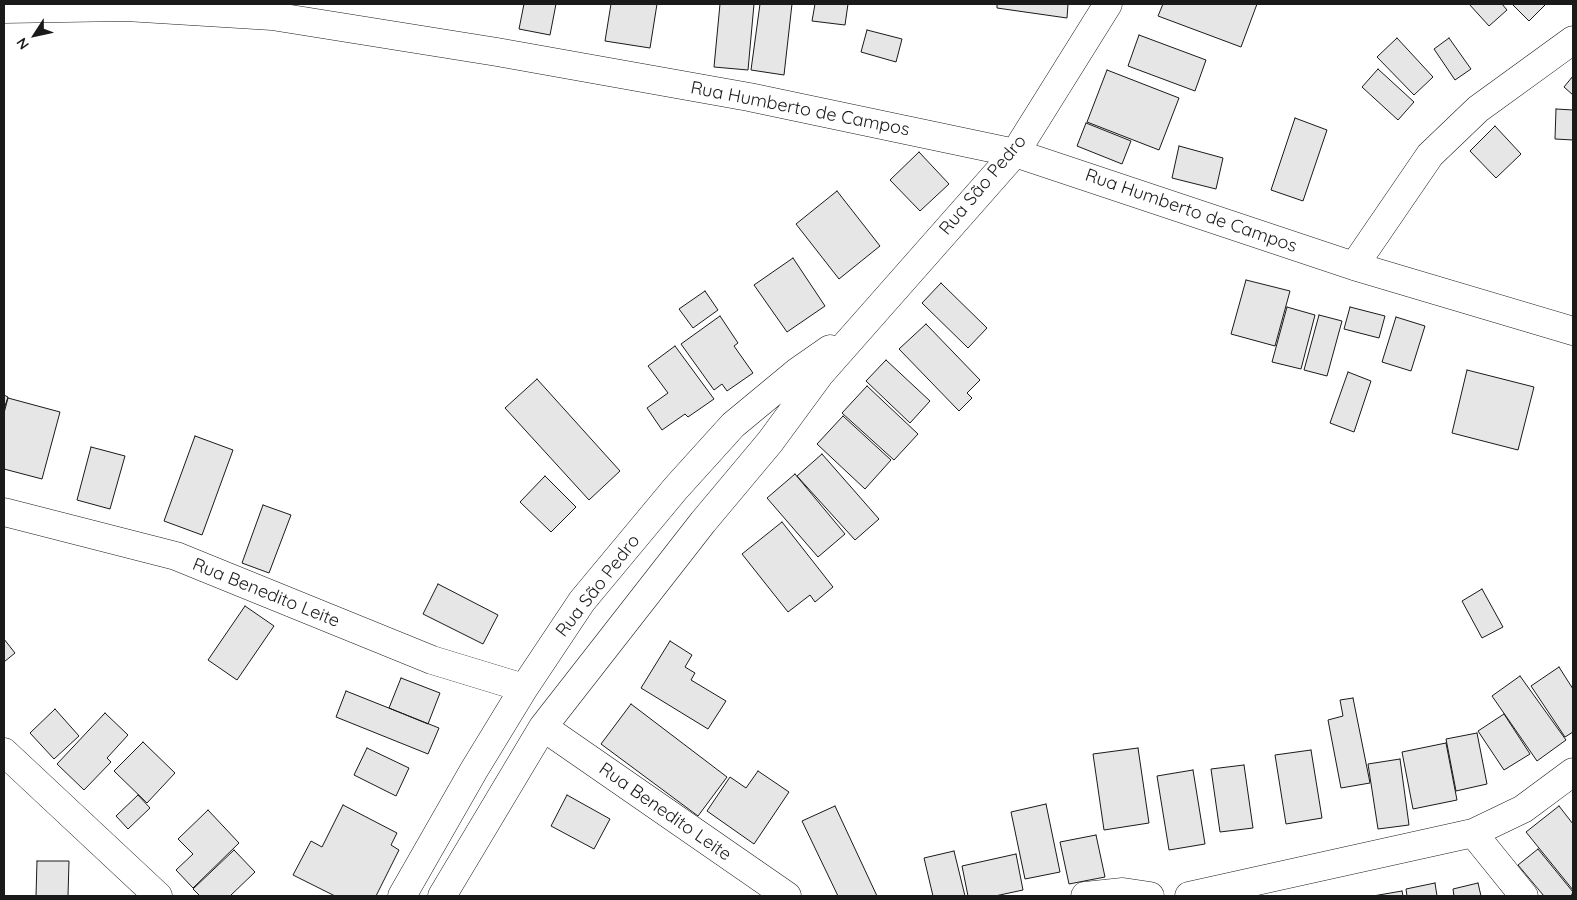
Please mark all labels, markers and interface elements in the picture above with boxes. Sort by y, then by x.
north arrow [10,10,60,60]
text: N [12,34,33,53]
street label: Rua Humberto de Campos [689,77,911,141]
street label: Rua São Pedro [935,131,1031,239]
street label: Rua Humberto de Campos [1082,165,1300,257]
street label: Rua São Pedro [551,531,645,641]
street label: Rua Benedito Leite [189,554,343,632]
street label: Rua Benedito Leite [595,758,735,866]

